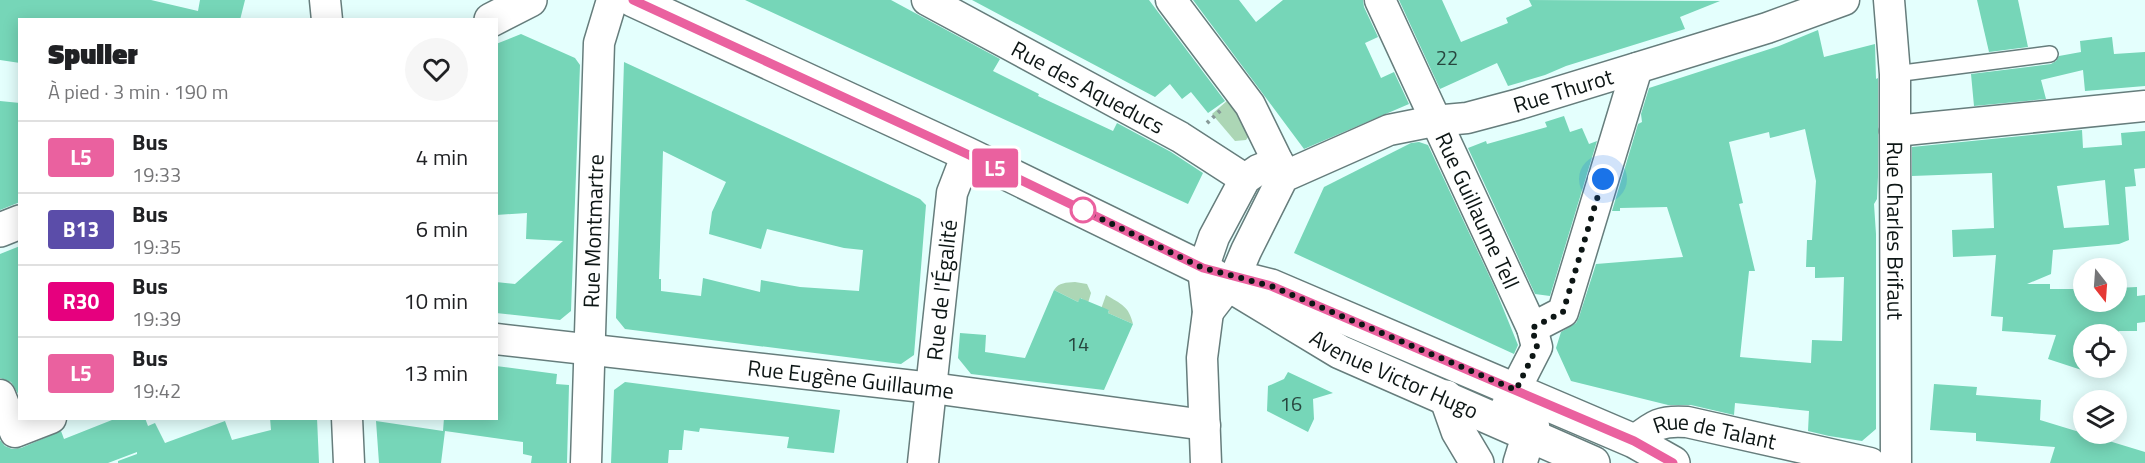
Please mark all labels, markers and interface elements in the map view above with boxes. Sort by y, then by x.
text: Spuller [48,32,138,75]
street label: Rue des Aqueducs [1005,32,1171,142]
button: heart [405,38,468,101]
house number: 22 [1436,42,1458,73]
street label: Rue Thurot [1509,59,1617,122]
text: À pied · 3 min · 190 m [48,76,228,107]
text: Bus [132,125,168,159]
street label: Rue Guillaume Tell [1427,126,1529,294]
text: 4 min [416,140,468,174]
text: L5 [70,141,92,173]
street label: Rue Charles Brifaut [1878,141,1913,320]
line badge: L5 [968,148,1022,188]
text: L5 [984,152,1006,184]
street label: Rue Montmartre [574,154,613,309]
text: 19:33 [132,159,181,190]
your location [1588,164,1618,194]
text: Bus [132,197,168,231]
unlabelled marker [1070,197,1096,223]
text: 6 min [416,212,468,246]
text: B13 [63,213,99,245]
street label: Rue de l'Égalité [917,218,966,362]
text: 19:35 [132,231,181,262]
north arrow [2073,258,2127,312]
map controls [2073,258,2127,444]
text: Bus [132,269,168,303]
text: 10 min [403,284,468,318]
text: R30 [63,285,99,317]
text: 19:39 [132,303,181,334]
street label: Avenue Victor Hugo [1303,321,1484,428]
button: locate [2073,324,2127,378]
house number: 14 [1067,328,1089,359]
text: Bus [132,341,168,375]
street label: Rue Eugène Guillaume [746,350,956,408]
text: 13 min [403,356,468,390]
text: L5 [70,357,92,389]
text: 19:42 [132,375,181,406]
house number: 16 [1280,388,1302,419]
button: layers [2073,390,2127,444]
street label: Rue de Talant [1648,404,1780,459]

